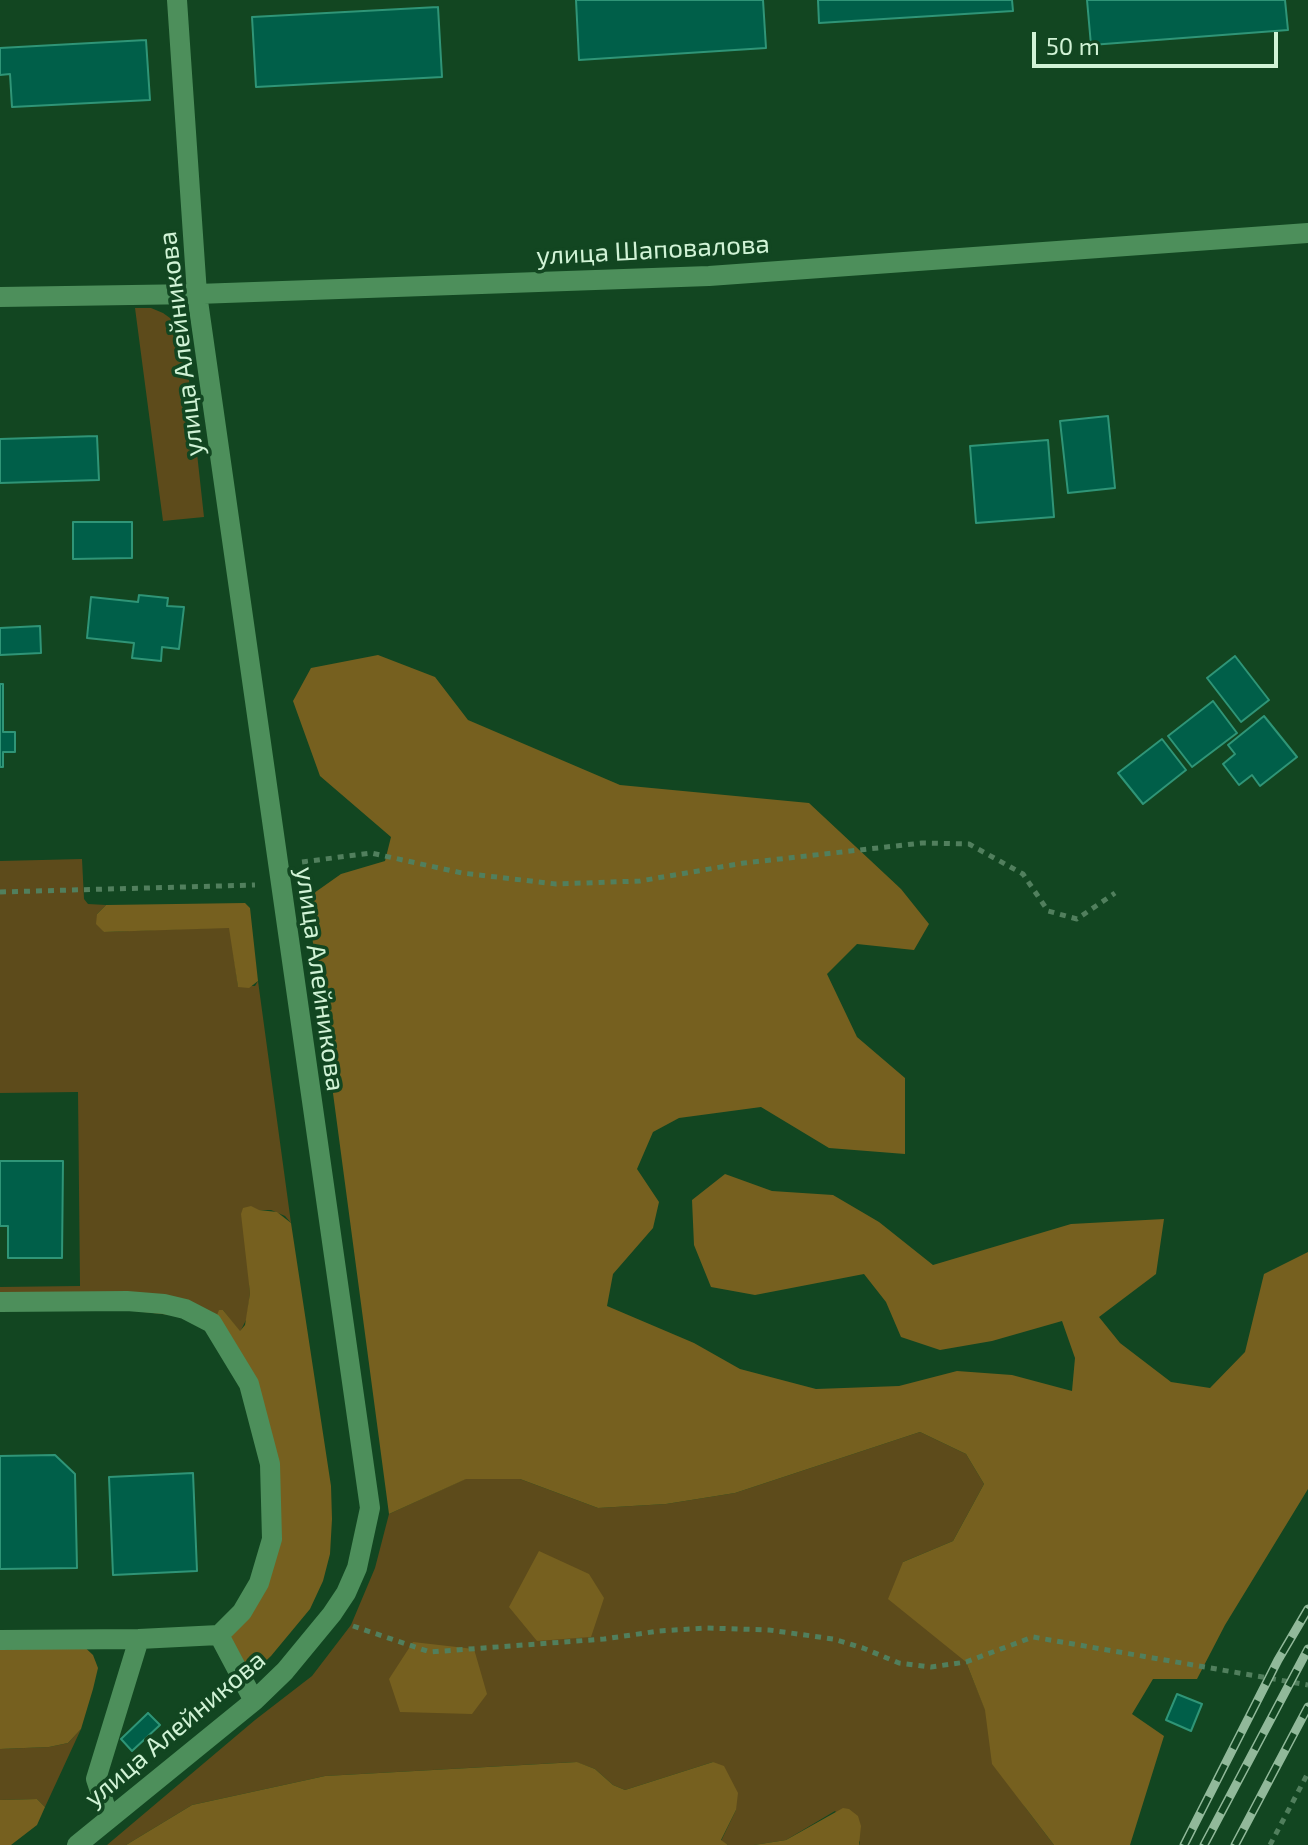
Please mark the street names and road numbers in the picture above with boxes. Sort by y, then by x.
street label: улица Шаповалова [535,228,771,272]
street label: улица Алейникова [152,230,210,458]
street label: улица Алейникова [289,865,351,1093]
street label: улица Алейникова [78,1644,272,1814]

